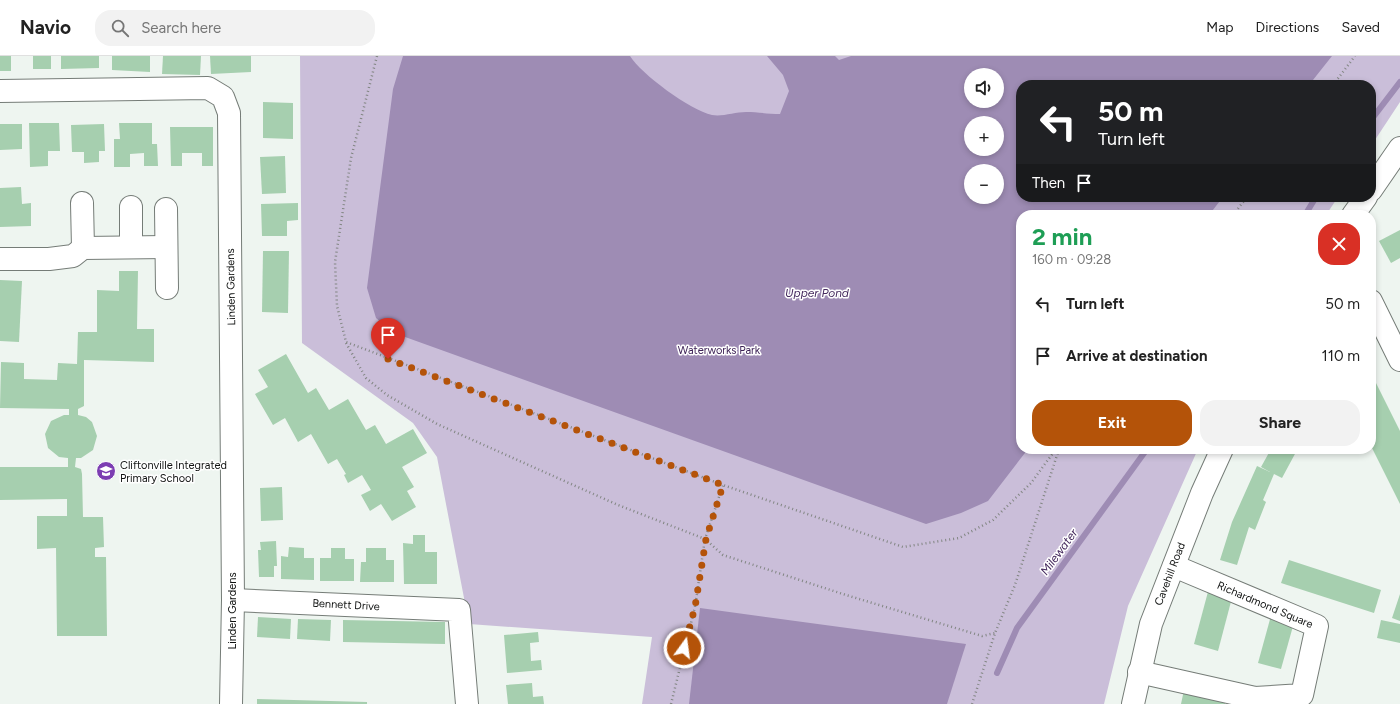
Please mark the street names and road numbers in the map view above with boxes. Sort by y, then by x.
street label: Linden Gardens [224,248,238,326]
street label: Cavehill Road [1152,541,1188,607]
street label: Linden Gardens [226,572,239,650]
street label: Richardmond Square [1215,579,1315,631]
street label: Bennett Drive [312,597,380,613]

